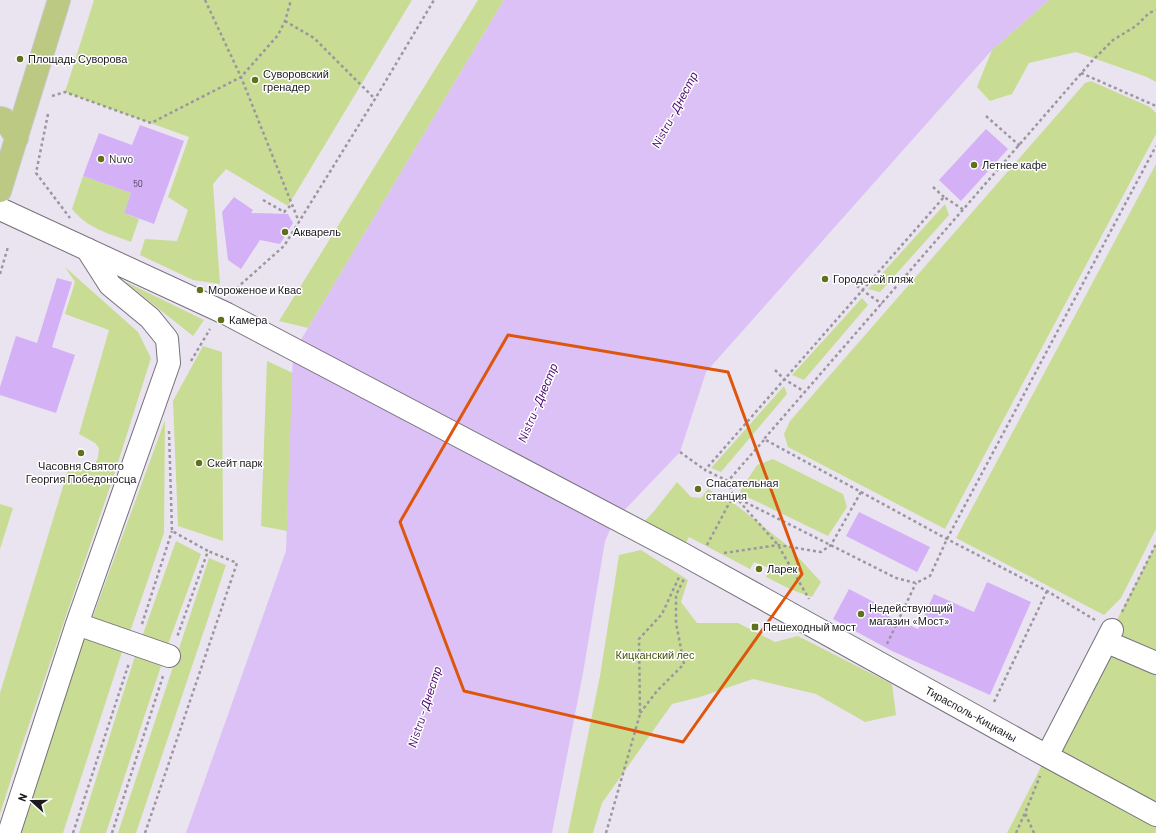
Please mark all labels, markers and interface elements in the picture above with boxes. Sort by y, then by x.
place label: Площадь Суворова [28,52,128,65]
marker: Площадь Суворова [15,54,25,64]
place label: Суворовский гренадер [263,67,329,93]
water label: Nistru - Днестр [648,69,701,151]
marker: Суворовский гренадер [250,75,260,85]
place label: Nuvo [109,152,133,165]
marker: Nuvo [96,154,106,164]
place label: Летнее кафе [982,158,1047,171]
marker: Летнее кафе [969,160,979,170]
house number: 50 [133,178,143,189]
place label: Акварель [293,225,341,238]
marker: Акварель [280,227,290,237]
place label: Городской пляж [833,272,914,285]
marker: Городской пляж [820,274,830,284]
place label: Мороженое и Квас [208,283,302,296]
marker: Мороженое и Квас [195,285,205,295]
place label: Камера [229,313,268,326]
marker: Камера [216,315,226,325]
water label: Nistru - Днестр [514,361,561,445]
marker: Часовня Святого Георгия Победоносца [76,448,86,458]
place label: Скейт парк [207,456,263,469]
marker: Скейт парк [194,458,204,468]
place label: Часовня Святого Георгия Победоносца [26,459,137,485]
place label: Спасательная станция [706,476,778,502]
marker: Спасательная станция [693,484,703,494]
place label: Ларек [767,562,798,575]
marker: Ларек [754,564,764,574]
place label: Недействующий магазин «Мост» [869,601,953,627]
marker: Недействующий магазин «Мост» [856,609,866,619]
place label: Пешеходный мост [763,620,856,633]
marker: Пешеходный мост [750,622,760,632]
park label: Кицканский лес [616,648,695,661]
water label: Nistru - Днестр [404,664,445,749]
street label: Тирасполь-Кицканы [923,683,1019,744]
north arrow [12,781,52,821]
text: N [15,791,30,803]

